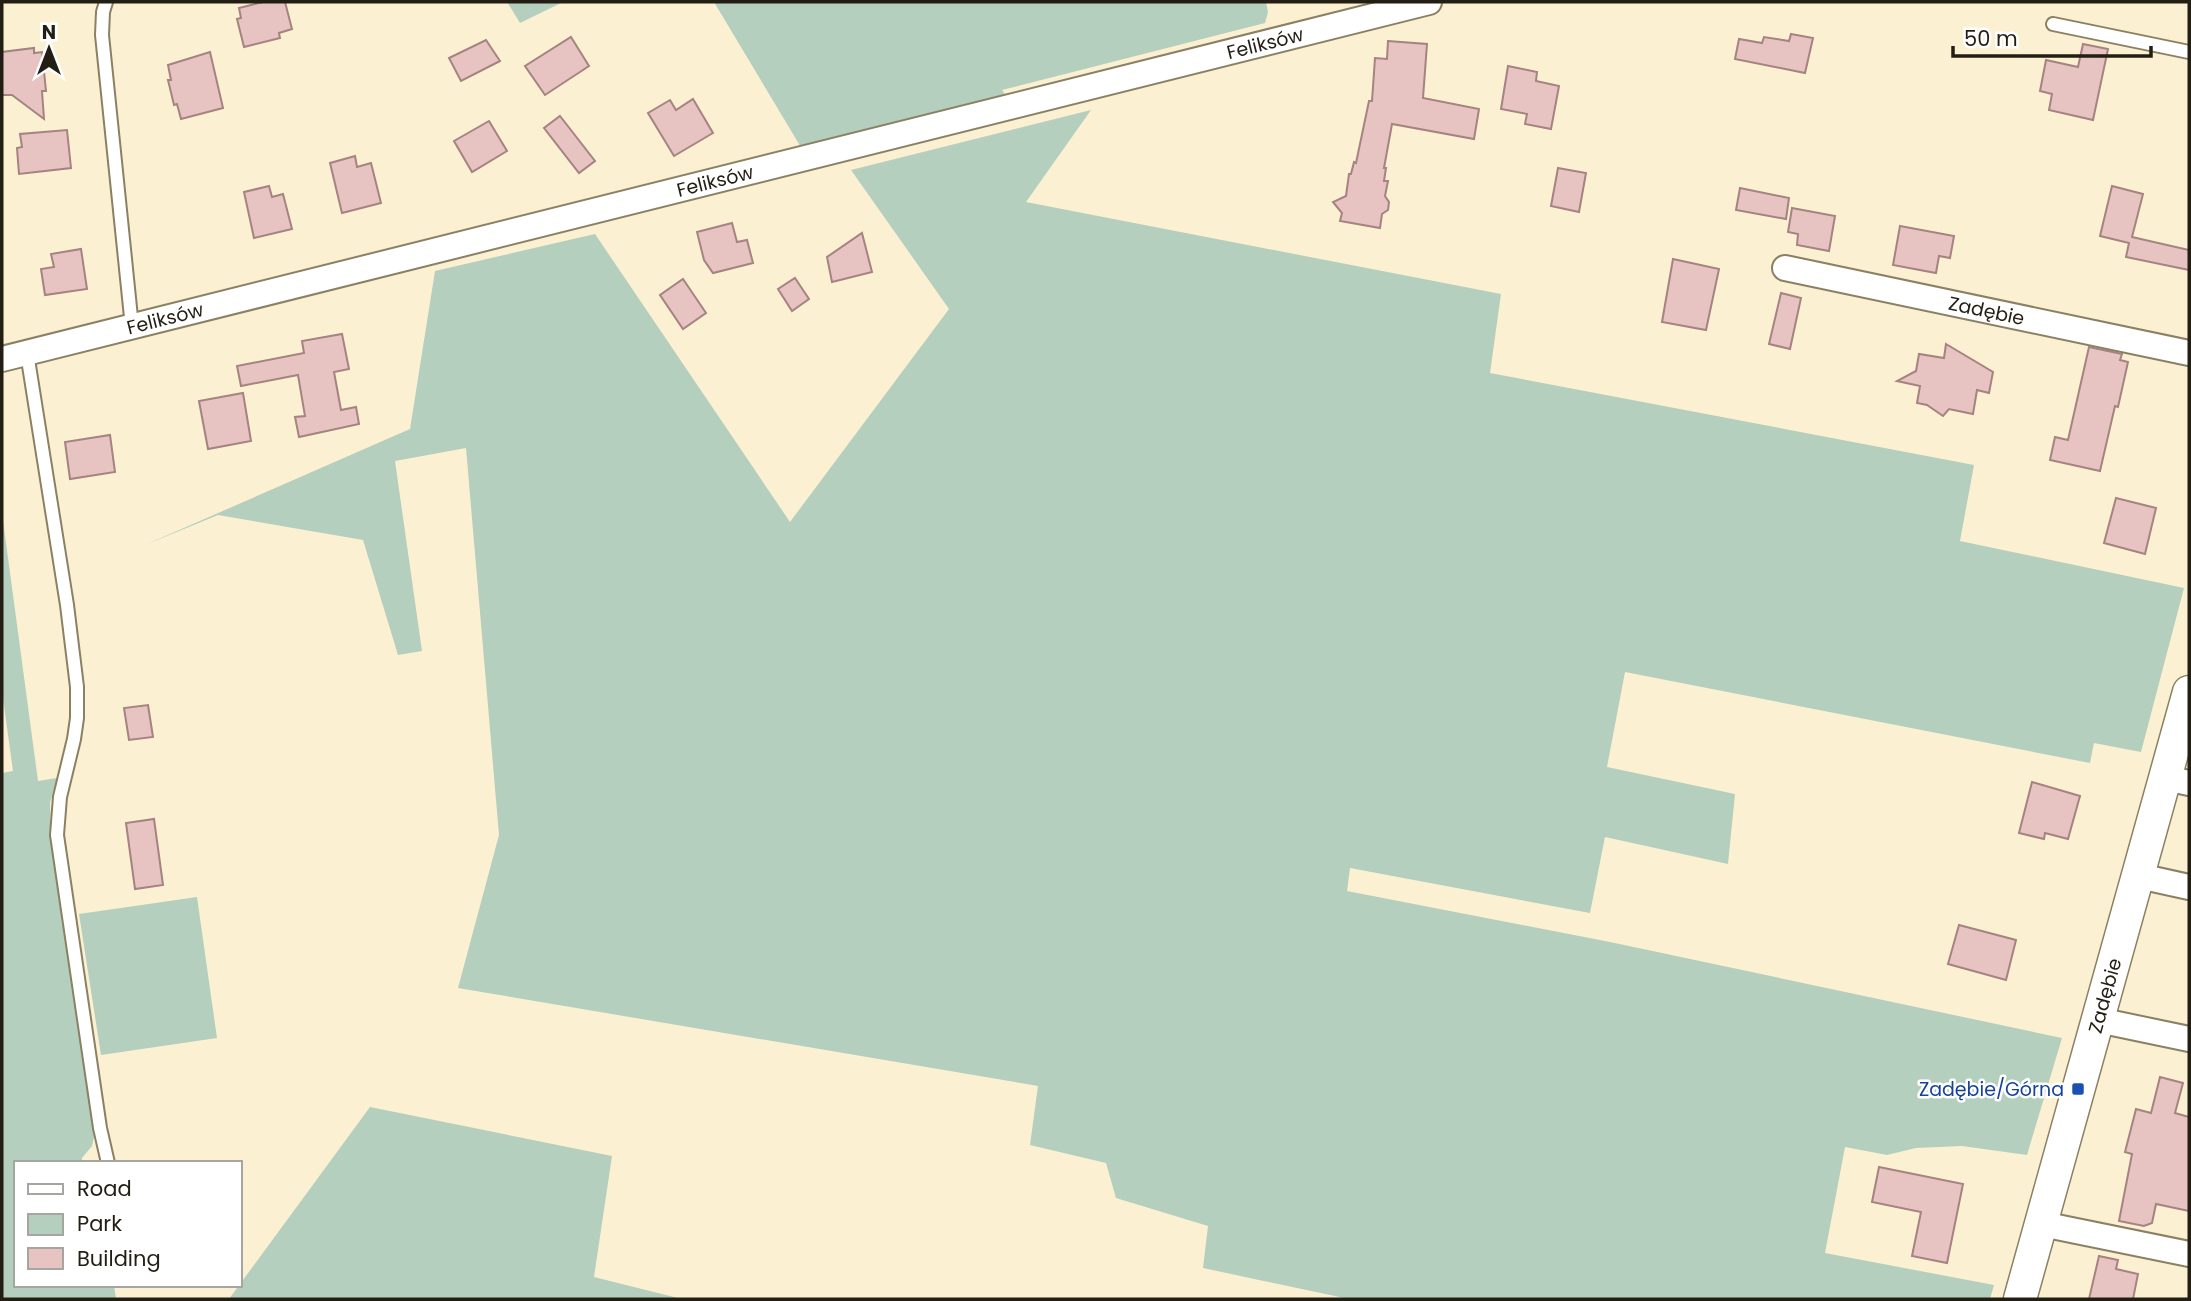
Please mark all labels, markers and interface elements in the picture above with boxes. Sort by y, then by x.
north arrow [14,14,84,84]
scale bar [1953,14,2151,58]
text: N [42,19,56,46]
street label: Feliksów [1224,20,1307,66]
text: 50 m [1964,24,2018,53]
street label: Feliksów [674,158,757,203]
street label: Zadębie [1946,289,2027,332]
street label: Feliksów [124,296,207,341]
street label: Zadębie [2081,955,2128,1036]
place label: Zadębie/Górna [1919,1076,2064,1103]
marker: Zadębie/Górna [2070,1081,2086,1097]
legend [14,1161,242,1287]
text: Road [77,1174,132,1203]
text: Park [77,1209,122,1238]
text: Building [77,1244,161,1273]

